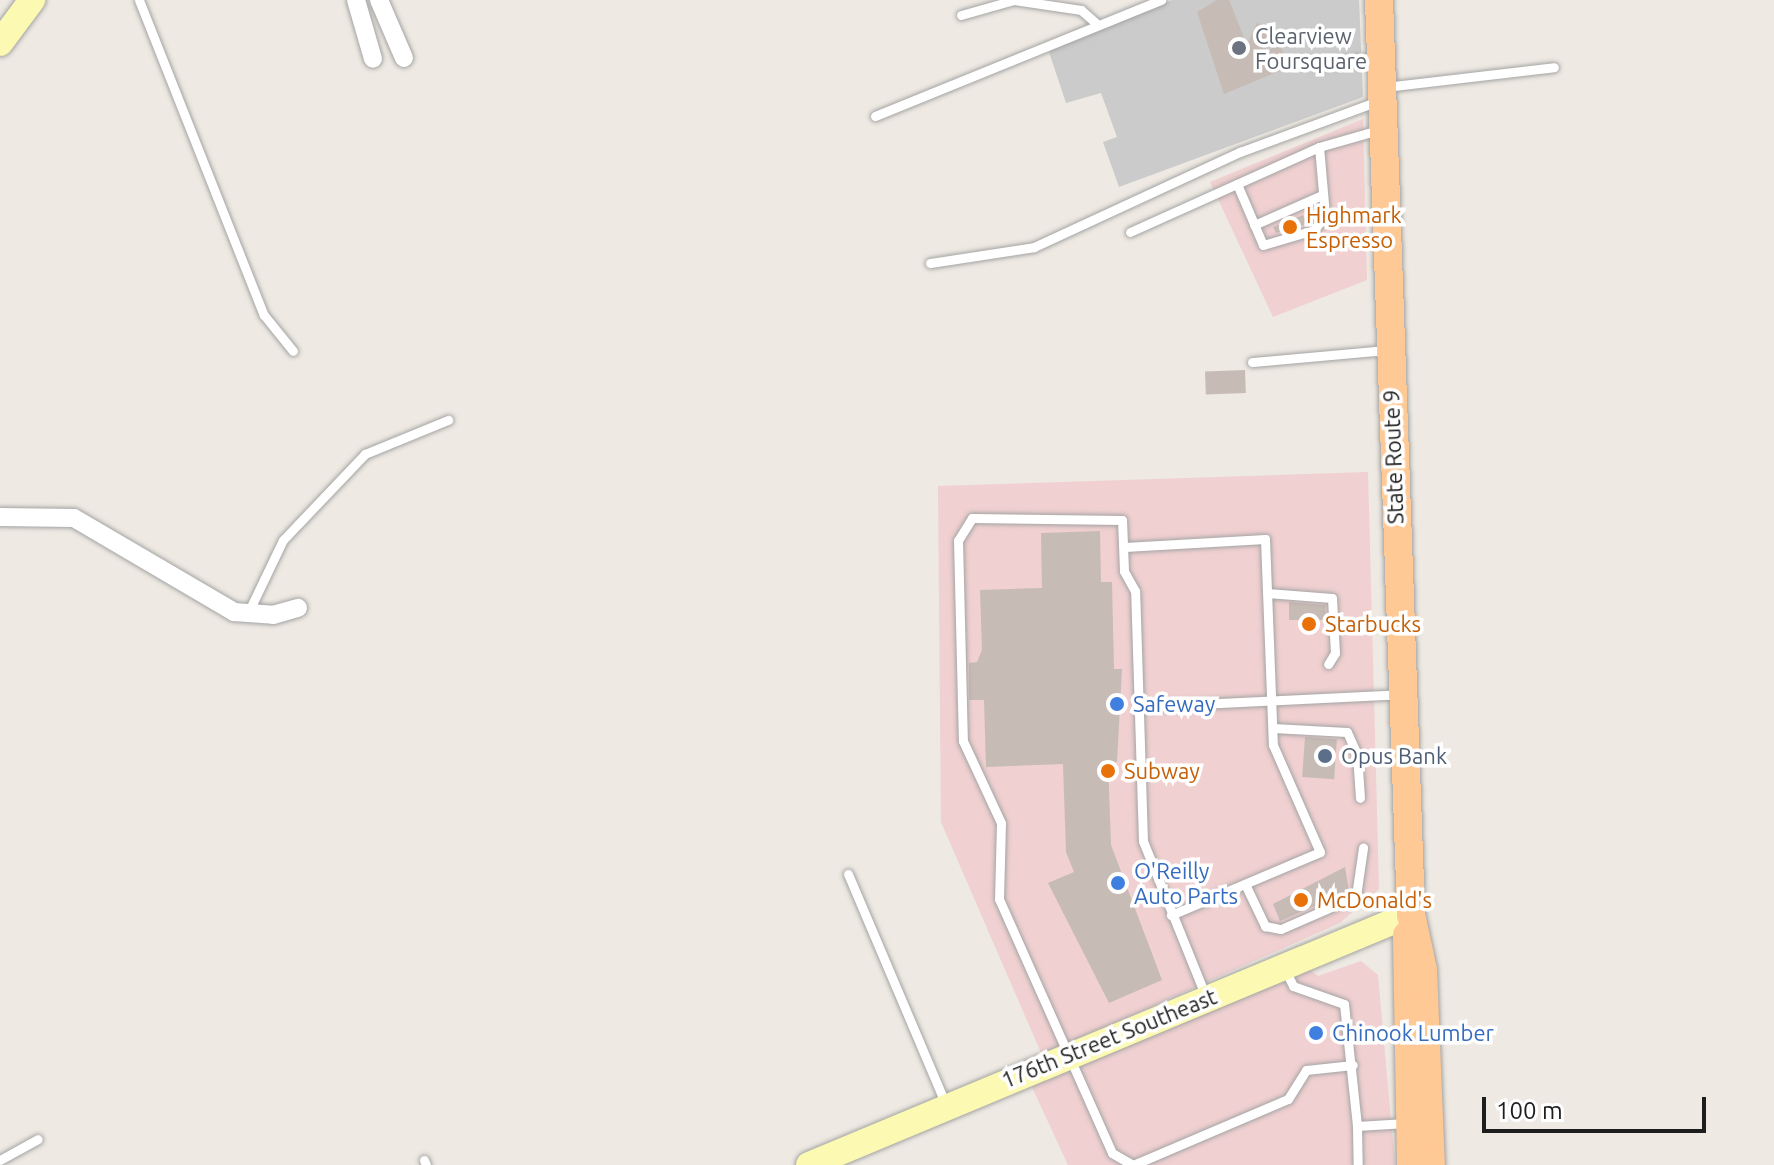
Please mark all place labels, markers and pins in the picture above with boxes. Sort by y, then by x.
place label: Clearview Foursquare [1255,22,1367,74]
marker: Clearview Foursquare [1230,39,1248,57]
place label: Highmark Espresso [1306,201,1402,252]
marker: Highmark Espresso [1281,218,1299,236]
place label: Starbucks [1325,611,1421,637]
marker: Starbucks [1300,615,1318,633]
place label: Safeway [1133,691,1215,717]
marker: Safeway [1108,695,1126,713]
place label: Opus Bank [1341,743,1447,769]
marker: Opus Bank [1316,747,1334,765]
place label: Subway [1124,758,1200,784]
marker: Subway [1099,762,1117,780]
place label: O'Reilly Auto Parts [1134,857,1238,908]
marker: O'Reilly Auto Parts [1109,874,1127,892]
place label: McDonald's [1317,887,1432,913]
marker: McDonald's [1292,891,1310,909]
place label: Chinook Lumber [1332,1020,1494,1046]
marker: Chinook Lumber [1307,1024,1325,1042]

